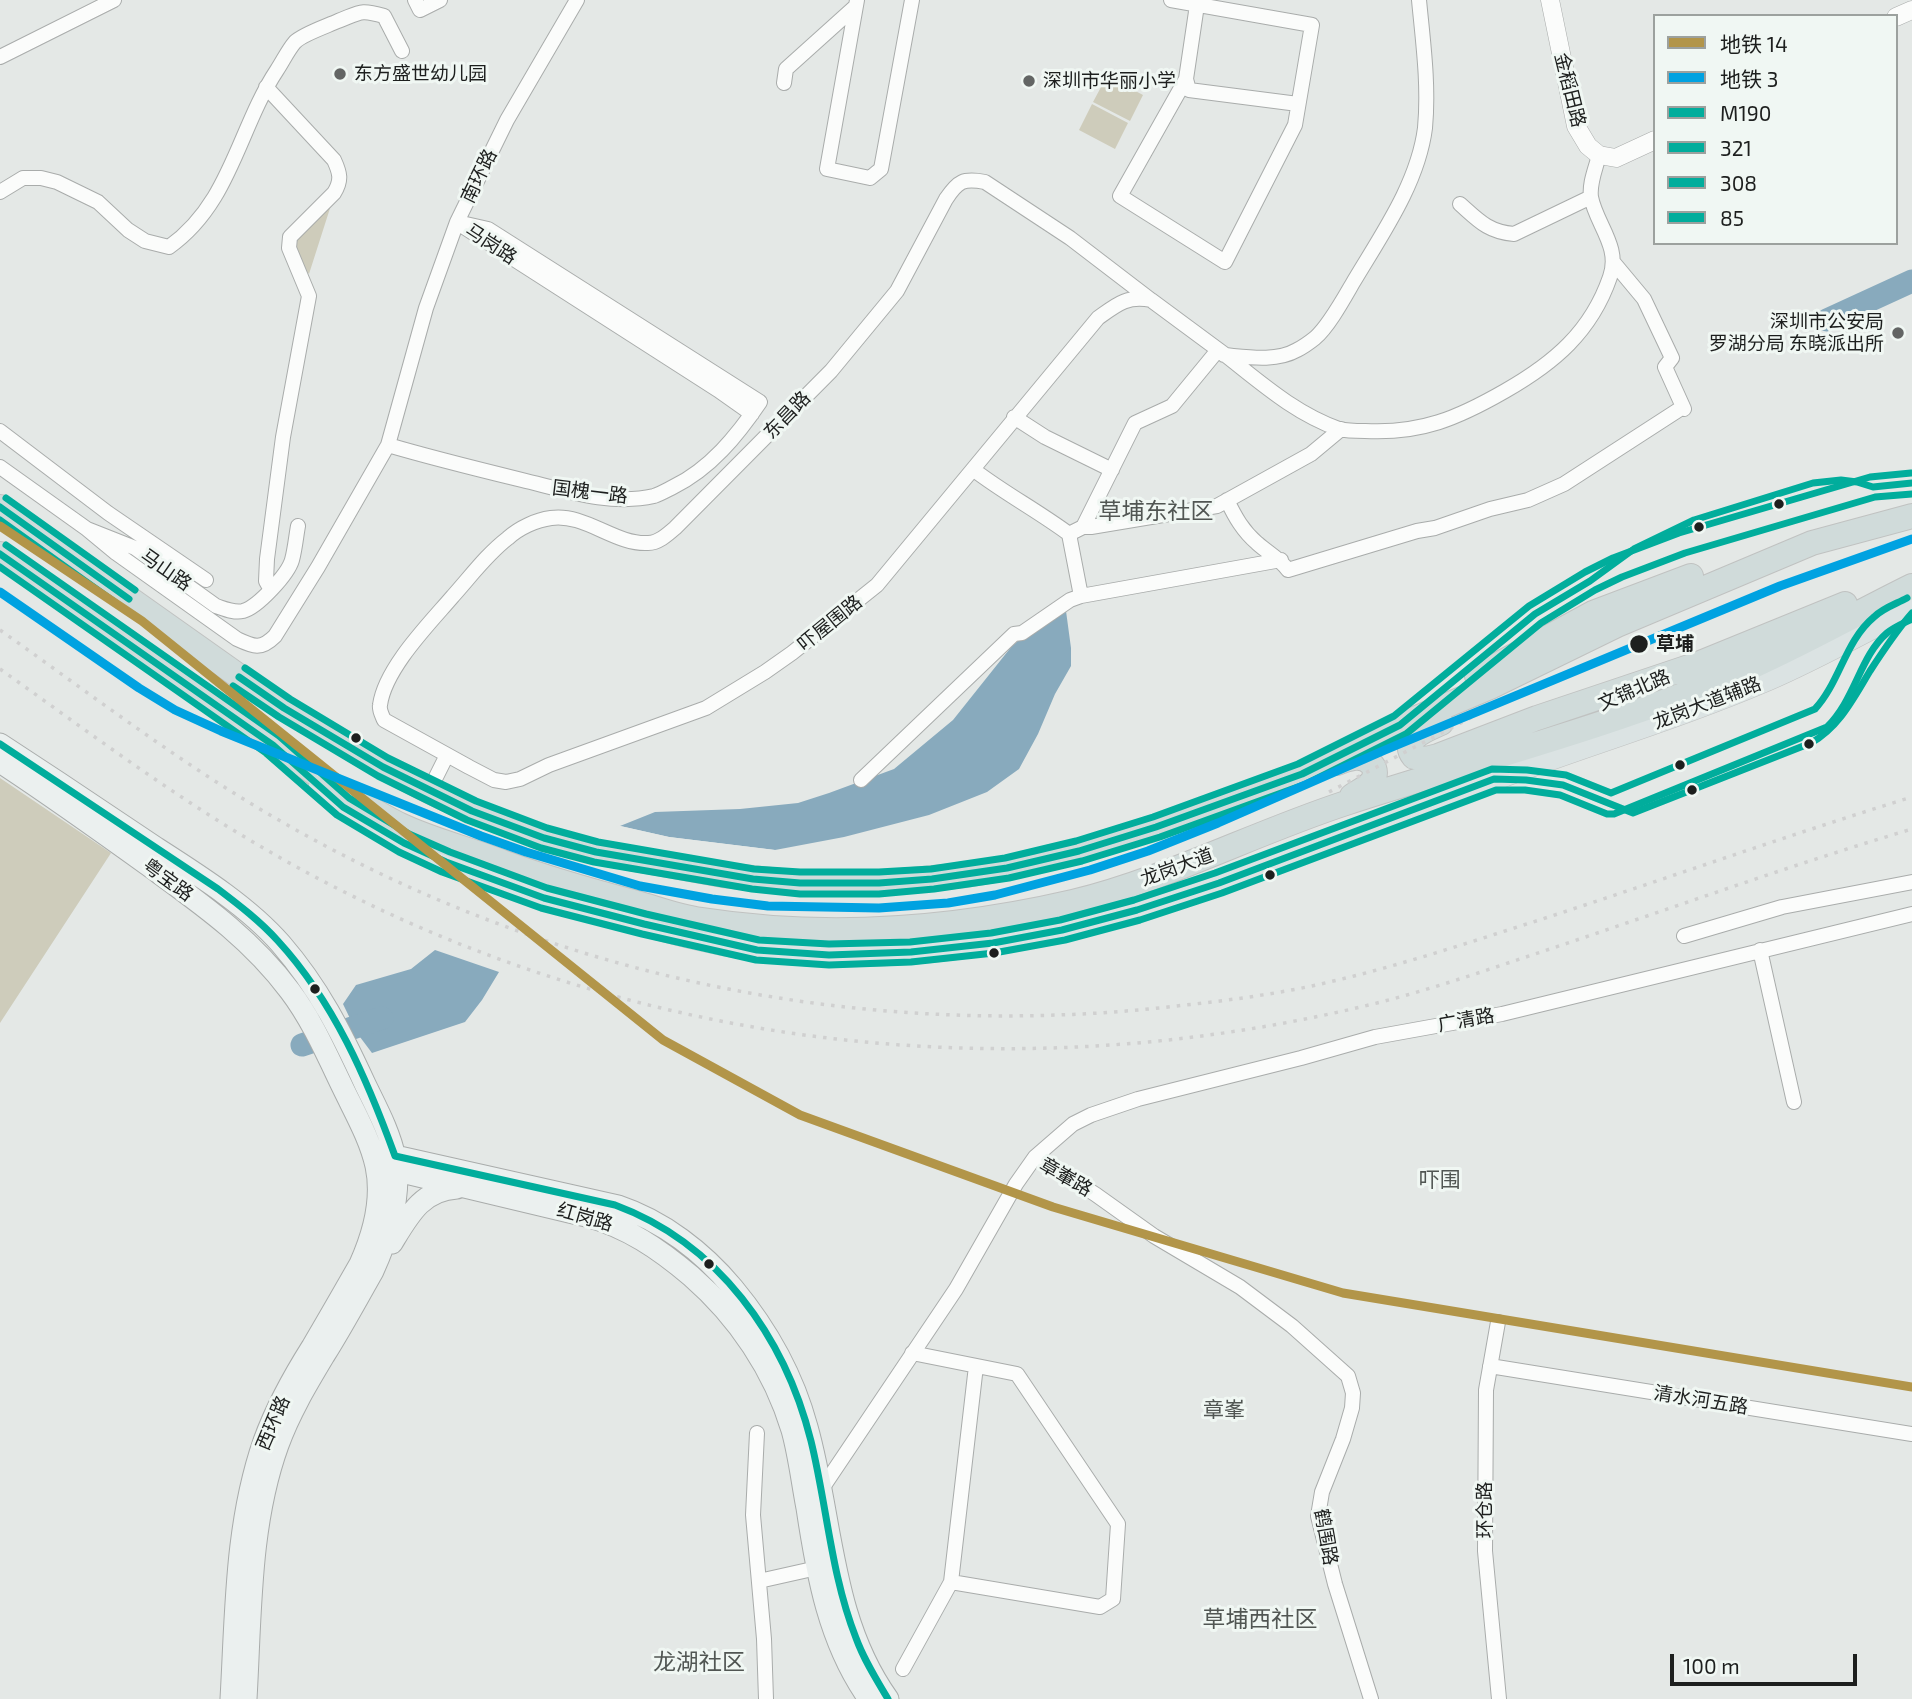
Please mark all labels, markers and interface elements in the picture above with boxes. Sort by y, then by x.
legend [1653,14,1898,245]
text: 地铁 14 [1720,31,1788,56]
street label: 金稻田路 [1550,50,1590,130]
place label: 东方盛世幼儿园 [354,63,487,85]
marker: 东方盛世幼儿园 [332,66,348,82]
text: 地铁 3 [1720,66,1778,91]
place label: 深圳市华丽小学 [1043,70,1176,92]
marker: 深圳市华丽小学 [1021,73,1037,89]
text: M190 [1720,100,1771,125]
text: 321 [1720,135,1752,160]
street label: 南环路 [456,145,502,207]
text: 308 [1720,170,1757,195]
text: 85 [1720,205,1744,230]
street label: 马岗路 [461,219,521,269]
place label: 深圳市公安局 罗湖分局 东晓派出所 [1709,311,1884,355]
marker: 深圳市公安局 罗湖分局 东晓派出所 [1890,325,1906,341]
street label: 东昌路 [759,387,815,443]
street label: 国槐一路 [551,476,629,508]
district label: 草埔东社区 [1099,497,1213,525]
unlabelled marker [1772,497,1786,511]
unlabelled marker [1692,520,1706,534]
street label: 马山路 [136,544,196,596]
street label: 吓屋围路 [793,590,867,656]
marker: 草埔 [1628,633,1650,655]
place label: 草埔 [1656,633,1694,655]
street label: 文锦北路 [1595,665,1673,715]
street label: 龙岗大道辅路 [1650,672,1764,734]
unlabelled marker [349,731,363,745]
unlabelled marker [1802,737,1816,751]
unlabelled marker [1673,758,1687,772]
unlabelled marker [1685,783,1699,797]
street label: 龙岗大道 [1137,843,1217,891]
street label: 粤宝路 [138,854,198,906]
unlabelled marker [1263,868,1277,882]
unlabelled marker [987,946,1001,960]
unlabelled marker [308,982,322,996]
street label: 广清路 [1436,1004,1496,1036]
street label: 章輋路 [1036,1153,1096,1201]
district label: 吓围 [1419,1167,1461,1193]
street label: 红岗路 [554,1198,616,1236]
unlabelled marker [702,1257,716,1271]
street label: 清水河五路 [1652,1381,1750,1419]
street label: 西环路 [251,1392,295,1454]
district label: 章峯 [1203,1397,1245,1423]
street label: 环仓路 [1474,1482,1496,1538]
street label: 鹤围路 [1310,1507,1342,1567]
district label: 草埔西社区 [1203,1605,1317,1633]
scale bar [1674,1640,1861,1684]
district label: 龙湖社区 [653,1648,745,1676]
text: 100 m [1683,1653,1740,1678]

